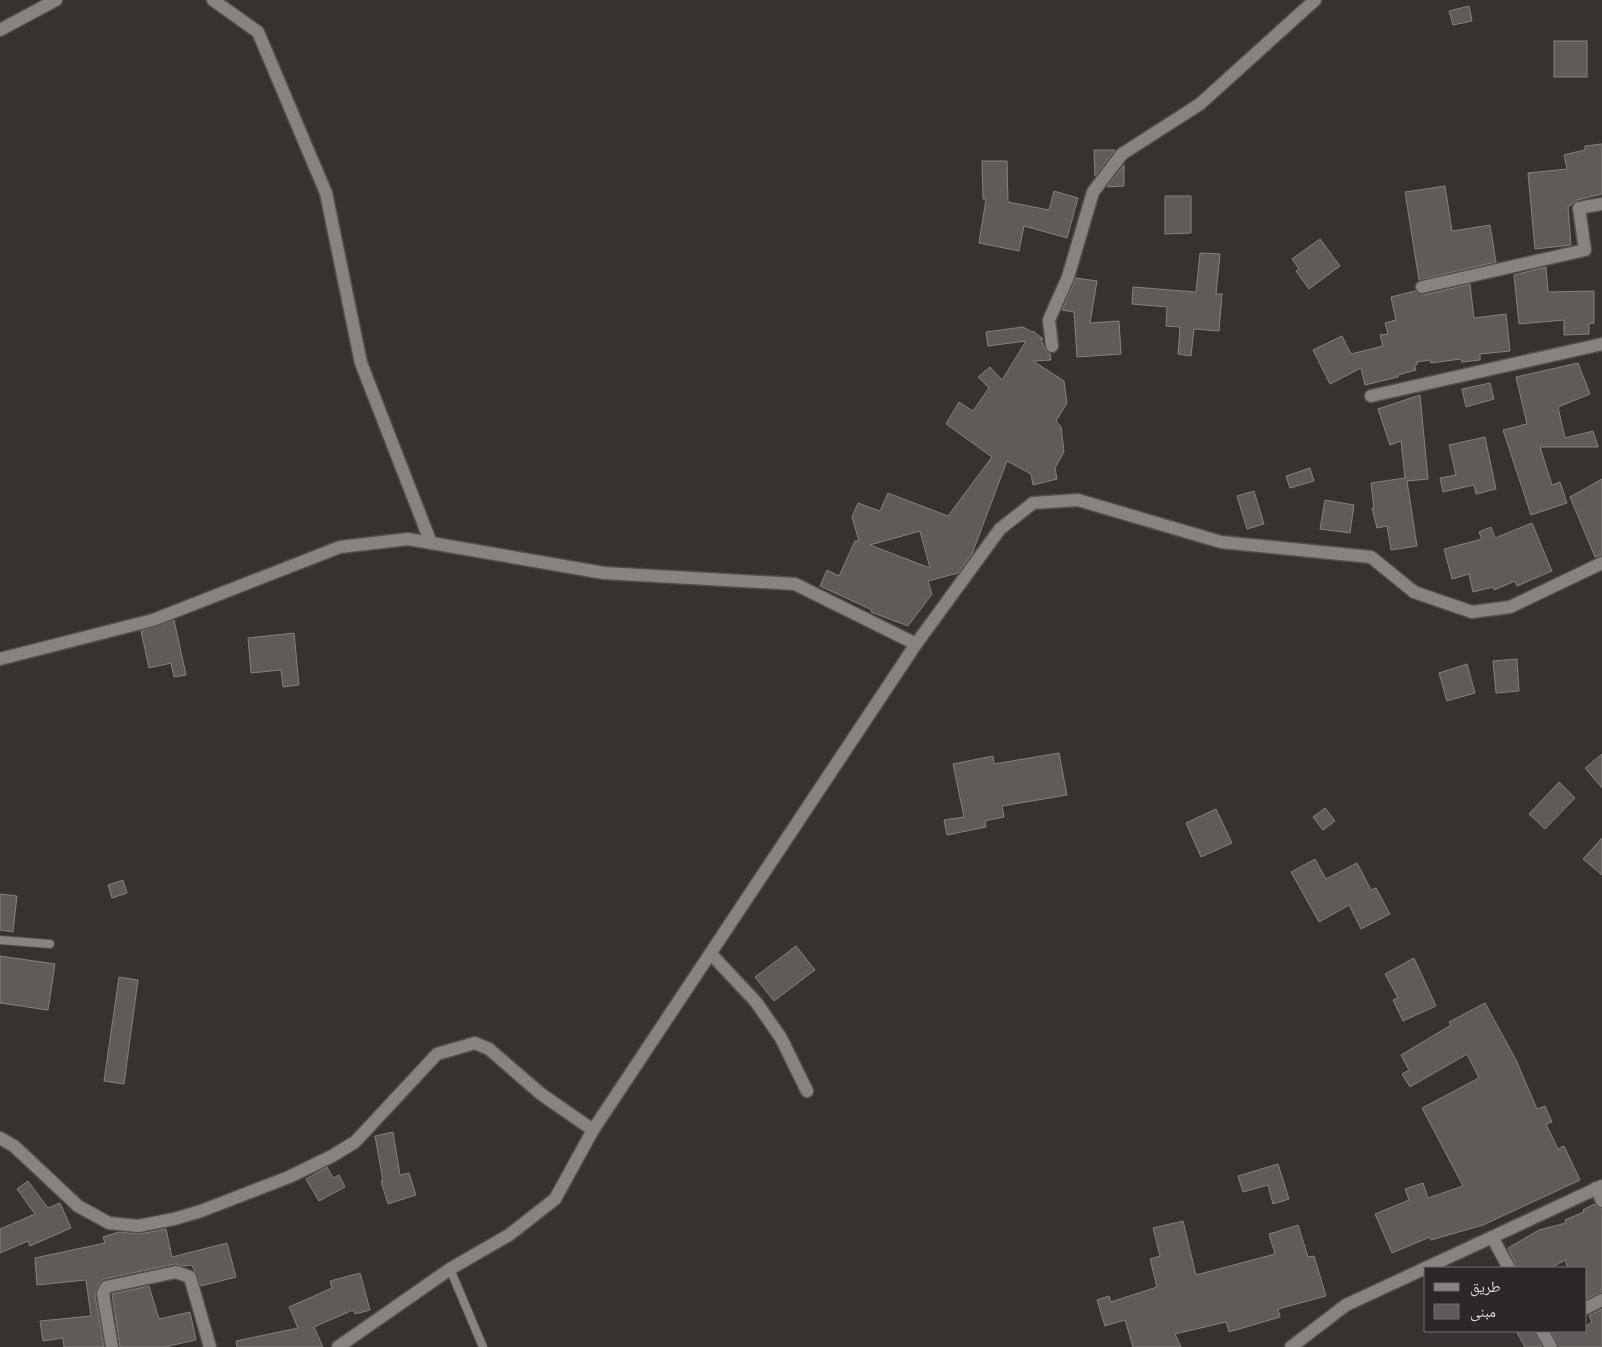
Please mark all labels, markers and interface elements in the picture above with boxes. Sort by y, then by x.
legend [1424,1267,1587,1332]
text: طريق [1470,1277,1501,1297]
text: مبنى [1470,1302,1496,1322]

